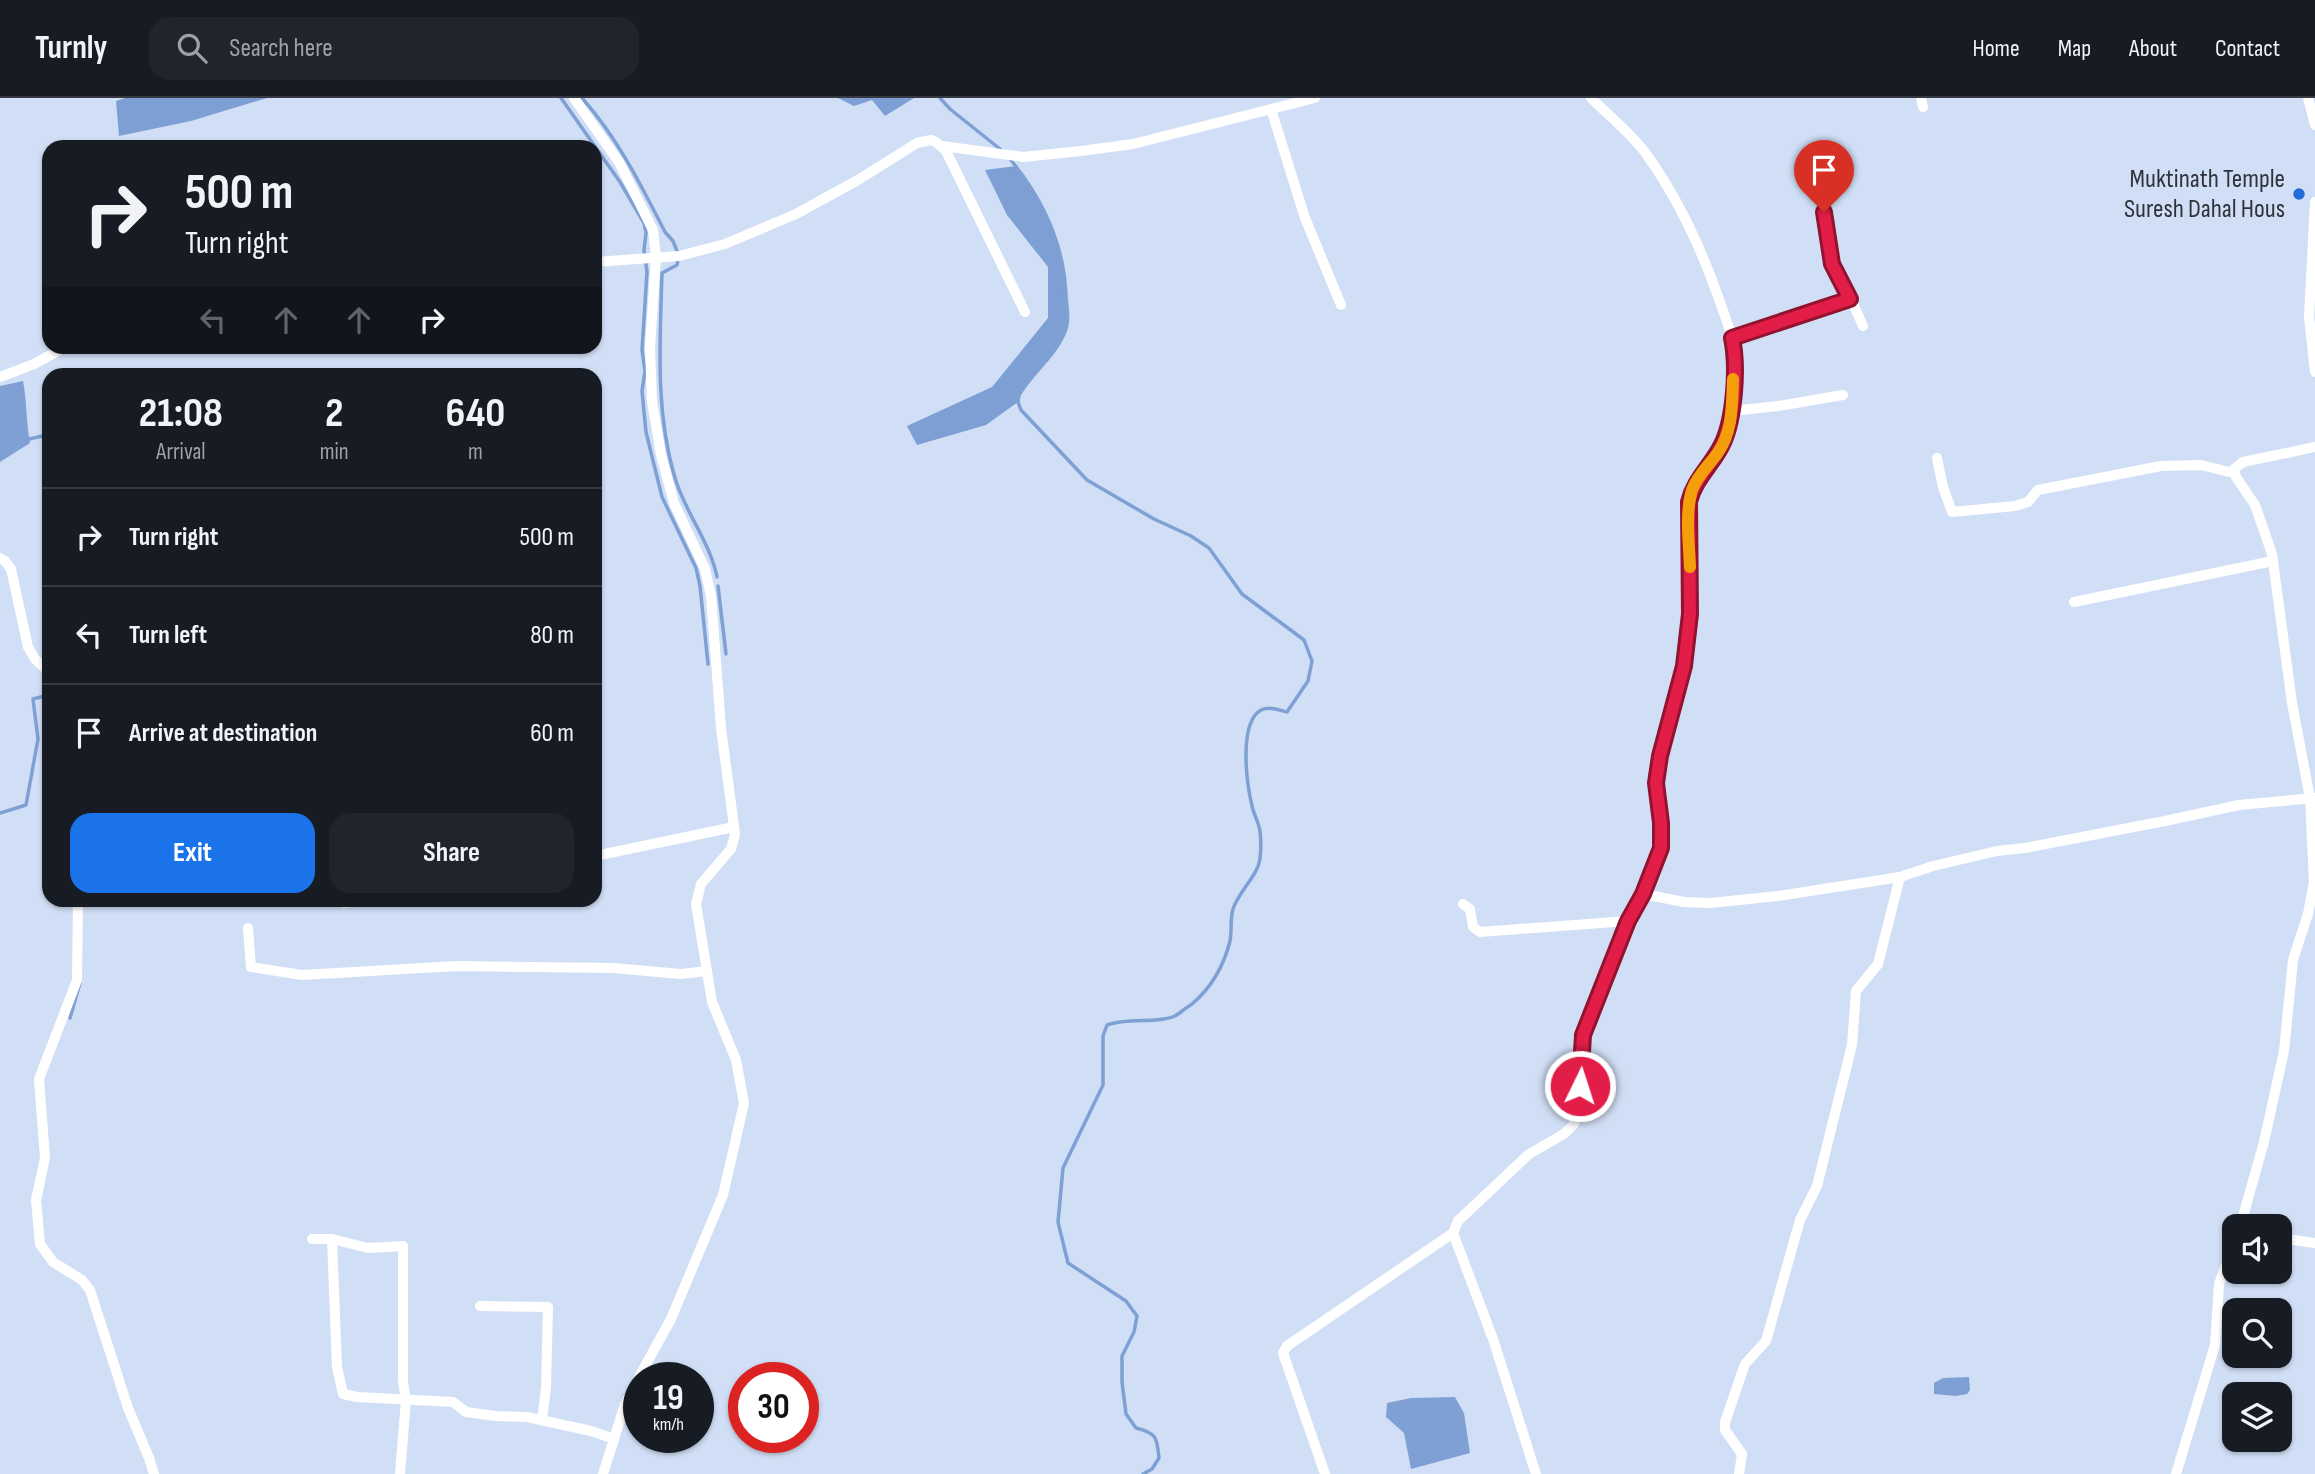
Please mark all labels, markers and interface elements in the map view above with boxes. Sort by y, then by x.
search box [149,17,639,80]
text: Turnly [35,28,107,68]
icon: search [173,29,211,67]
text: Search here [229,33,333,64]
text: Home [1972,34,2020,63]
text: Map [2058,34,2091,63]
text: About [2129,34,2177,63]
text: Contact [2215,34,2280,63]
pin [1794,140,1854,212]
icon: arrive [1805,151,1843,189]
text: 500 m [185,164,293,223]
place label: Muktinath Temple Suresh Dahal Hous [2124,164,2285,225]
icon: right [70,168,161,259]
marker: Muktinath Temple Suresh Dahal Hous [2291,186,2307,202]
text: Turn right [185,224,289,263]
icon: left [194,301,232,339]
icon: ahead [267,301,305,339]
icon: ahead [340,301,378,339]
icon: right [413,301,451,339]
text: 21:08 [139,388,223,439]
text: 2 [325,388,343,439]
text: 640 [445,388,505,439]
text: Arrival [156,438,206,466]
text: min [320,438,349,466]
text: m [468,438,483,466]
icon: right [70,518,108,556]
text: Turn right [129,522,218,553]
text: 500 m [520,522,574,553]
icon: left [70,616,108,654]
text: Turn left [129,620,207,651]
text: 80 m [530,620,574,651]
icon: arrive [70,714,108,752]
text: Arrive at destination [129,718,317,749]
text: 60 m [530,718,574,749]
button: Exit [70,813,315,893]
button: Share [329,813,574,893]
position arrow [1543,1049,1617,1123]
map controls [2222,1214,2292,1452]
button: sound [2222,1214,2292,1284]
button: search [2222,1298,2292,1368]
speed limit sign: 30 [728,1362,819,1453]
text: 19 [653,1377,684,1420]
button: layers [2222,1382,2292,1452]
text: km/h [653,1414,684,1435]

